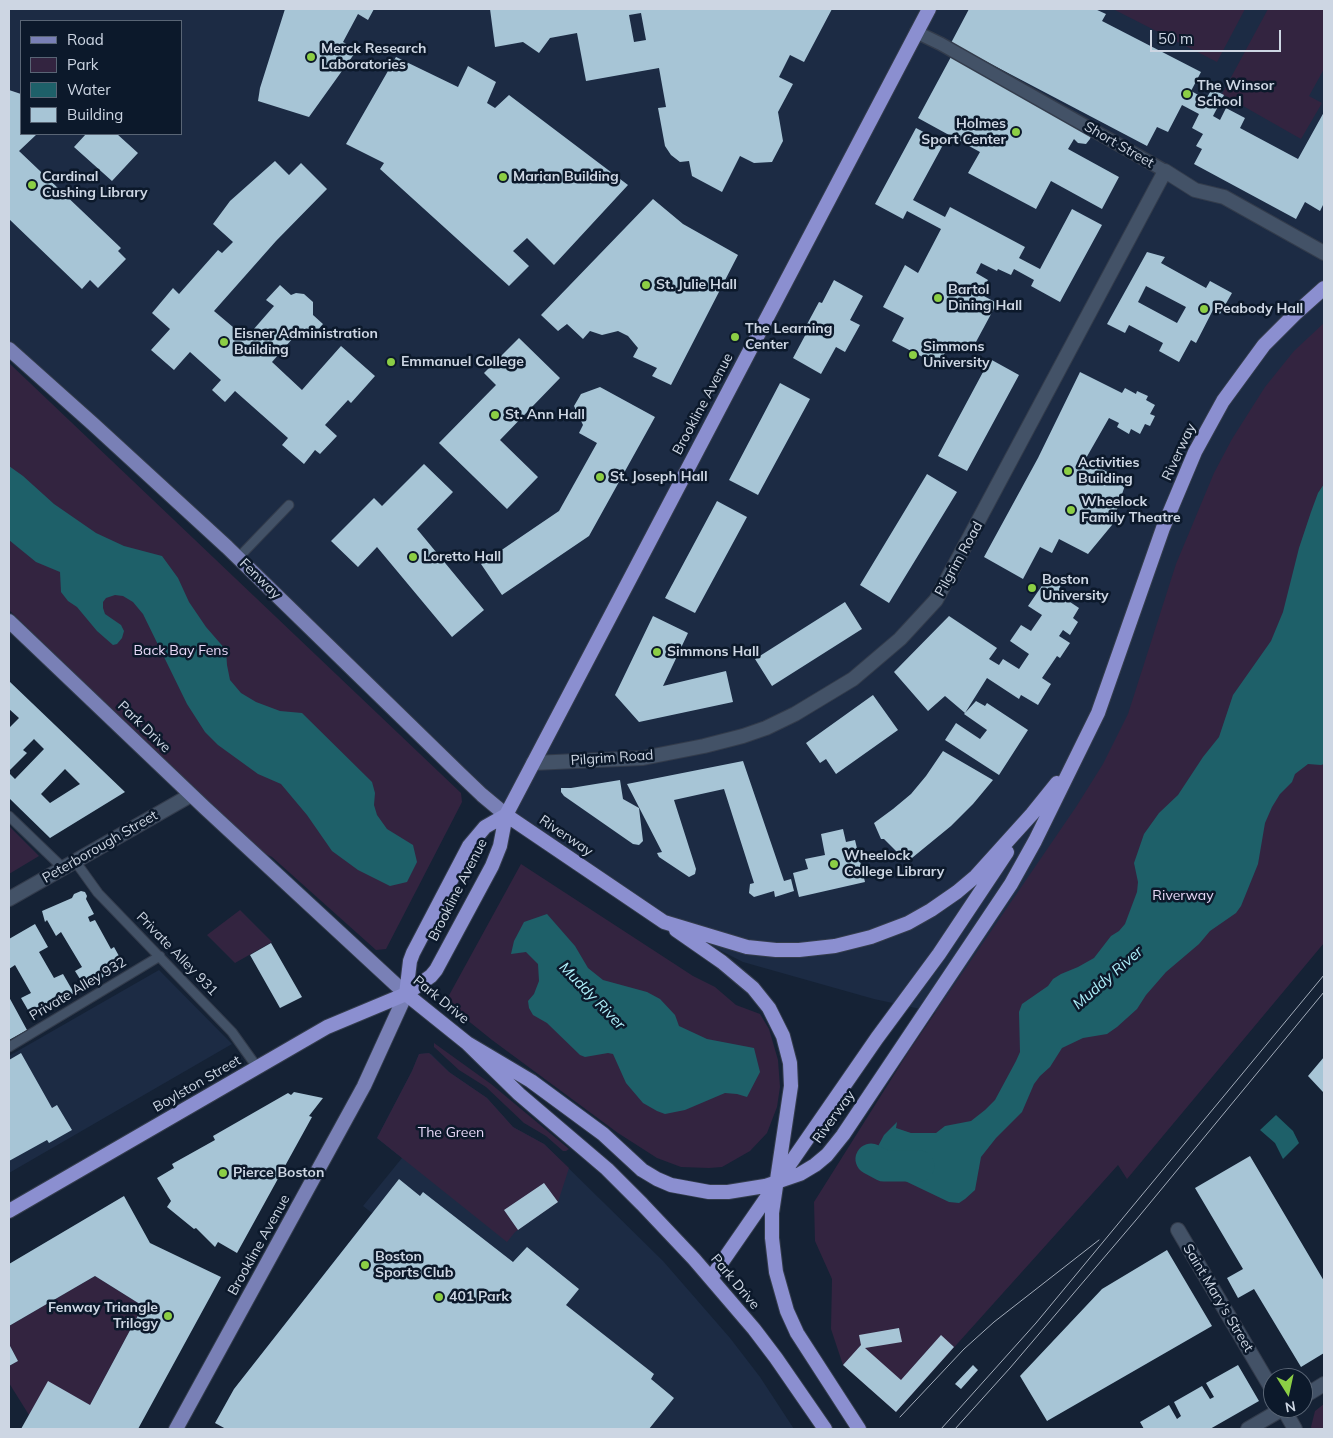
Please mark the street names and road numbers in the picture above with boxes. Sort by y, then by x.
street label: Short Street [1081,118,1157,172]
street label: Brookline Avenue [669,350,737,458]
street label: Riverway [1158,421,1200,483]
street label: Pilgrim Road [932,519,986,599]
street label: Fenway [236,555,284,603]
street label: Park Drive [114,698,174,756]
street label: Pilgrim Road [570,747,654,769]
street label: Peterborough Street [39,807,161,887]
street label: Riverway [536,812,596,860]
street label: Brookline Avenue [425,836,491,944]
street label: Private Alley 931 [133,909,221,999]
street label: Private Alley 932 [27,953,129,1025]
street label: Park Drive [410,972,472,1028]
street label: Boylston Street [150,1052,244,1116]
street label: Riverway [809,1087,859,1147]
street label: Brookline Avenue [224,1192,294,1298]
street label: Saint Mary's Street [1179,1241,1257,1355]
street label: Park Drive [707,1251,763,1313]

